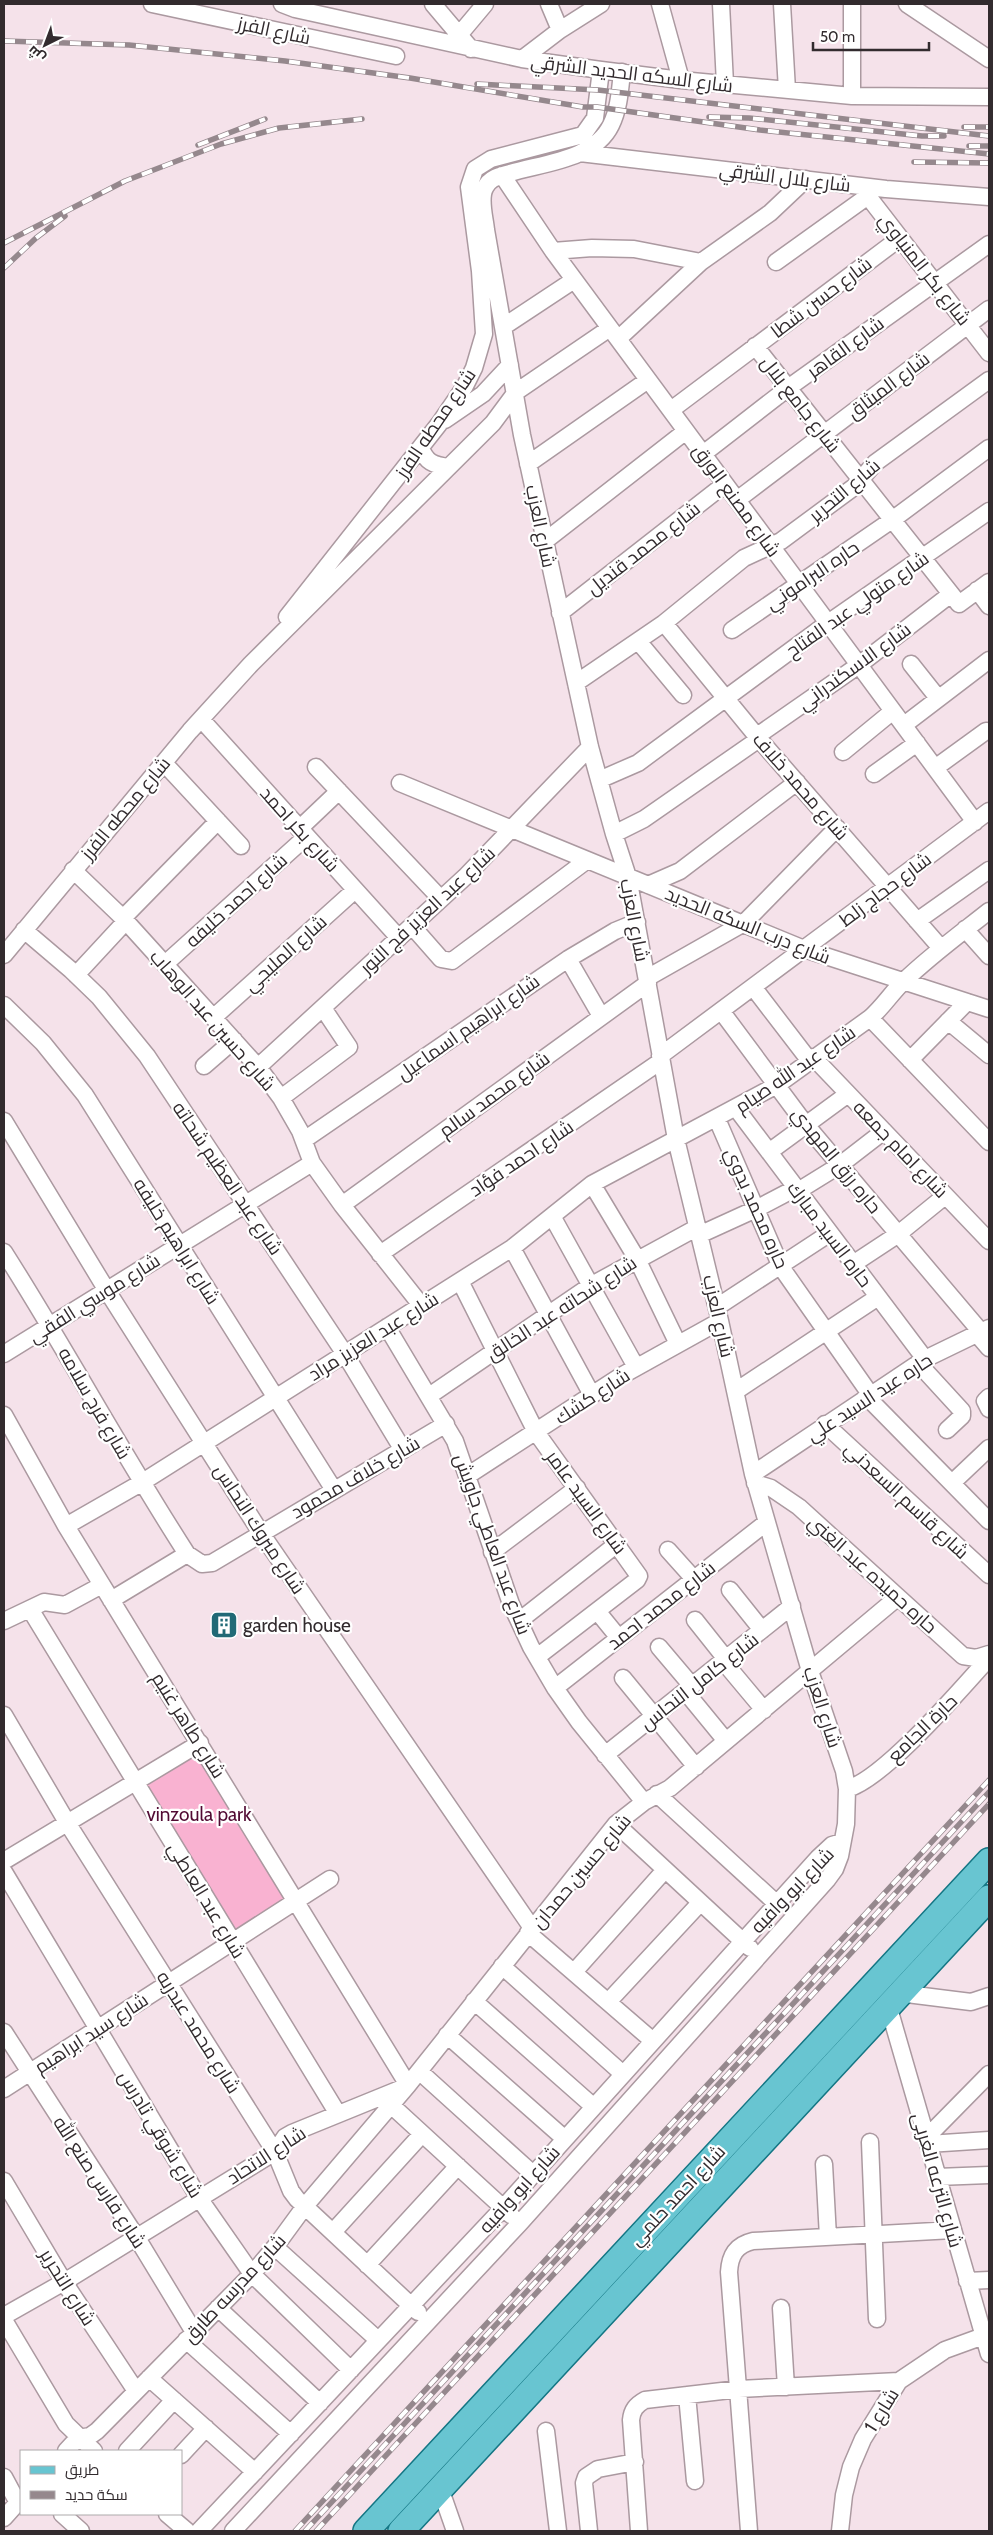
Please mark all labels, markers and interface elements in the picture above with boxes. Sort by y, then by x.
street label: شارع الفرز [234,11,313,51]
north arrow [20,20,70,70]
scale bar [813,20,929,52]
text: 50 m [820,28,855,46]
text: ش [24,42,49,67]
street label: شارع السكه الحديد الشرقي [529,50,734,100]
street label: شارع بلال الشرقي [717,158,852,200]
street label: شارع بكر المنياوي [871,209,976,332]
street label: شارع حسن شطا [766,252,878,345]
street label: شارع القاهر [801,312,890,385]
street label: شارع الميثاق [842,347,935,425]
street label: شارع جامع بلال [754,351,845,458]
street label: شارع محطه الفرز [390,364,482,484]
street label: شارع مصنع الورق [686,439,785,562]
street label: شارع التحرير [803,454,886,529]
street label: شارع العزب [519,483,561,570]
street label: شارع محمد قنديل [582,497,706,601]
street label: حاره البراموني [761,536,865,618]
street label: شارع متولي عبد الفتاح [781,546,935,665]
street label: شارع الاسكندراني [793,618,917,718]
street label: شارع محمد خلاف [746,728,854,846]
street label: شارع محطه الفرز [75,752,177,867]
street label: شارع بكر احمد [254,782,344,878]
street label: شارع عبد العزيز فج النور [354,842,501,981]
street label: شارع حجاج زلط [835,847,937,933]
street label: شارع احمد خليفه [181,849,293,954]
street label: شارع العزب [613,877,654,964]
street label: شارع درب السكه الحديد [661,882,834,971]
street label: شارع المليجي [239,910,334,999]
street label: شارع حسين عبد الوهاب [144,945,280,1097]
street label: شارع ابراهيم اسماعيل [392,970,545,1087]
street label: شارع عبد الله صيام [730,1020,861,1120]
street label: شارع محمد سالم [435,1047,555,1144]
street label: شارع امام جمعه [847,1096,953,1204]
street label: شارع عبد العظيم شحاته [166,1097,288,1261]
street label: حاره رزق المهدي [784,1103,886,1220]
street label: شارع احمد فؤاد [465,1115,579,1203]
street label: حاره محمد بدوي [717,1144,793,1274]
street label: شارع ابراهيم خليفه [127,1174,225,1310]
street label: حاره السيد مبارك [782,1177,877,1292]
street label: شارع موسي الفقي [24,1249,166,1351]
street label: شارع شحاته عبد الخالق [482,1251,642,1367]
street label: شارع العزب [696,1272,739,1360]
street label: شارع عبد العزيز مراد [304,1287,444,1387]
street label: شارع فرج سلامه [52,1343,136,1464]
street label: حاره عيد السيد علي [802,1348,938,1449]
street label: شارع كشك [550,1364,635,1431]
street label: شارع خلاف محمود [287,1431,425,1525]
street label: شارع قاسم السعدني [838,1437,974,1566]
street label: شارع السيد عامر [539,1445,632,1560]
street label: شارع عبد العاطي جاويش [446,1451,536,1639]
street label: شارع مبروك النحاس [207,1460,310,1600]
street label: حاره حميده عبد الغني [801,1510,942,1641]
street label: شارع محمد احمد [603,1556,721,1656]
building icon: garden house [209,1610,239,1640]
place label: garden house [243,1614,351,1637]
street label: شارع كامل النحاس [635,1628,764,1736]
street label: شارع العزب [797,1664,846,1751]
street label: شارع طاهر غنيم [145,1668,230,1784]
street label: حارة الجامع [883,1689,963,1769]
park label: vinzoula park [146,1803,252,1826]
street label: شارع حسين حمدان [527,1809,637,1935]
street label: شارع عبد العاطي [160,1838,250,1964]
street label: شارع ابو وافيه [746,1843,840,1939]
street label: شارع محمد عبدربه [150,1967,245,2099]
street label: شارع سيد ابراهيم [30,1988,154,2080]
street label: شارع شوقي تادرس [111,2066,208,2204]
street label: شارع الترعه الغربى [905,2110,968,2251]
street label: شارع فارس صنع الله [47,2111,152,2254]
street label: شارع الاتحاد [222,2121,311,2191]
street label: شارع احمد حلمي [625,2140,732,2253]
street label: شارع ابو وافيه [474,2141,566,2239]
street label: شارع مدرسه طارق [178,2229,292,2349]
street label: شارع التحرير [33,2244,100,2331]
street label: شارع 1 [859,2384,905,2437]
legend [20,2450,182,2515]
text: طريق [65,2461,99,2480]
text: سكة حديد [65,2486,128,2504]

